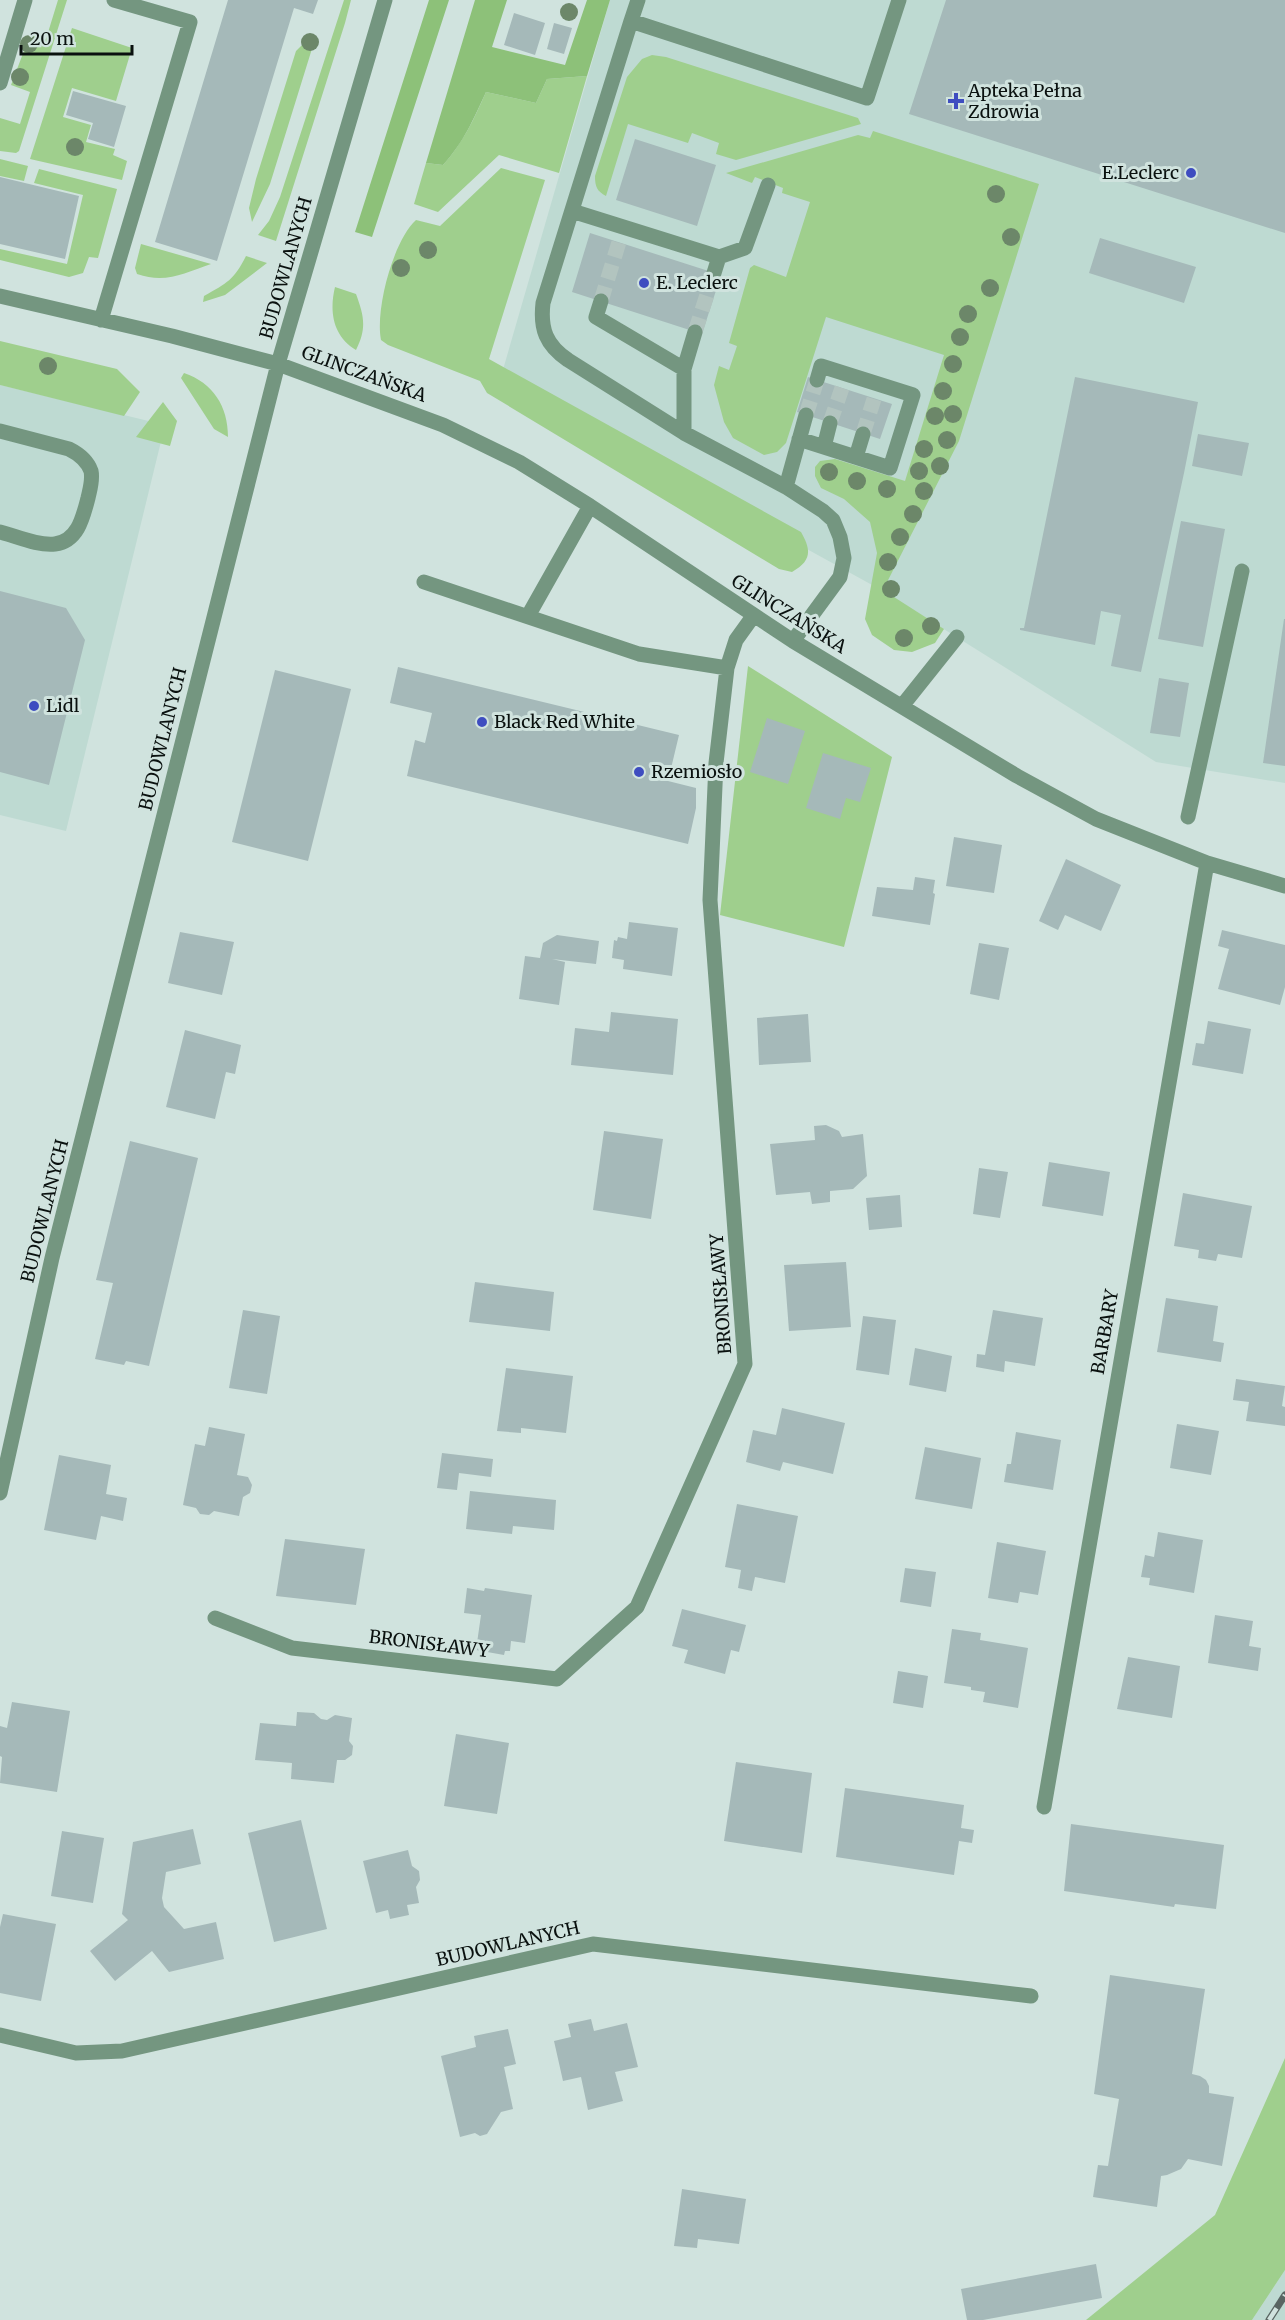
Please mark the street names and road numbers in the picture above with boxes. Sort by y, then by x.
street label: BUDOWLANYCH [254,194,317,342]
street label: GLINCZAŃSKA [298,340,430,407]
street label: GLINCZAŃSKA [727,569,851,658]
street label: BUDOWLANYCH [134,665,191,813]
street label: BUDOWLANYCH [16,1137,73,1285]
street label: BRONISŁAWY [705,1232,736,1355]
street label: BARBARY [1086,1287,1123,1376]
street label: BRONISŁAWY [368,1625,491,1662]
street label: BUDOWLANYCH [434,1916,582,1971]

